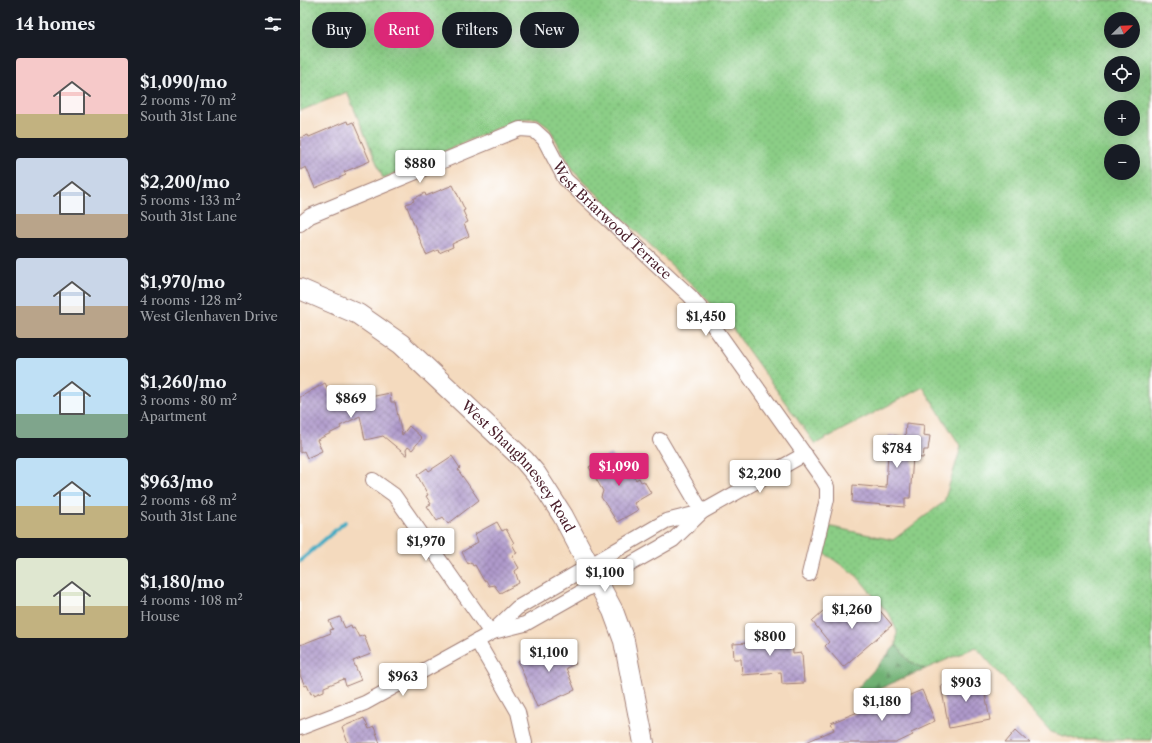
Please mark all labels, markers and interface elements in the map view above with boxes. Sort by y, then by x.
chip: Buy [312,12,366,48]
chip: Rent [374,12,434,48]
chip: Filters [442,12,512,48]
chip: New [520,12,579,48]
north arrow [1104,12,1140,48]
map controls [1104,12,1140,180]
icon: filters [262,13,284,35]
text: 14 homes [16,14,95,34]
button: locate [1104,56,1140,92]
text: $1,090/mo [140,72,227,92]
icon: home [48,74,96,122]
text: 2 rooms · 70 m² [140,92,236,108]
button: + [1104,100,1140,136]
text: South 31st Lane [140,108,237,124]
button: − [1104,144,1140,180]
pin: $880 [396,150,444,184]
text: $880 [404,155,436,171]
street label: West Briarwood Terrace [548,157,676,283]
text: $2,200/mo [140,172,230,192]
icon: home [48,174,96,222]
text: 5 rooms · 133 m² [140,192,241,208]
text: South 31st Lane [140,208,237,224]
text: $1,970/mo [140,272,225,292]
icon: home [48,274,96,322]
text: 4 rooms · 128 m² [140,292,242,308]
pin: $1,450 [673,303,739,337]
text: West Glenhaven Drive [140,308,278,324]
text: $1,450 [686,308,726,324]
text: $1,260/mo [140,372,227,392]
icon: home [48,374,96,422]
pin: $869 [327,385,375,419]
text: $869 [336,390,366,406]
text: 3 rooms · 80 m² [140,392,237,408]
street label: West Shaughnessey Road [457,396,579,536]
text: Apartment [140,408,207,424]
pin: $784 [873,435,921,469]
text: $784 [882,440,912,456]
pin: $1,090 [586,453,652,487]
text: $1,090 [599,458,639,474]
pin: $2,200 [727,460,793,494]
text: $2,200 [739,465,781,481]
text: $963/mo [140,472,213,492]
icon: home [48,474,96,522]
text: 2 rooms · 68 m² [140,492,237,508]
text: South 31st Lane [140,508,237,524]
pin: $1,970 [393,528,459,562]
text: $1,970 [406,533,446,549]
pin: $1,100 [572,559,638,593]
text: $1,100 [586,564,624,580]
text: $1,180/mo [140,572,225,592]
icon: home [48,574,96,622]
text: 4 rooms · 108 m² [140,592,243,608]
pin: $1,260 [819,596,885,630]
text: $1,260 [832,601,872,617]
text: House [140,608,180,624]
pin: $800 [746,623,794,657]
text: $800 [754,628,786,644]
pin: $1,100 [516,639,582,673]
text: $1,100 [530,644,568,660]
pin: $963 [379,663,427,697]
text: $963 [388,668,418,684]
pin: $903 [942,669,990,703]
text: $903 [951,674,981,690]
pin: $1,180 [849,688,915,722]
text: $1,180 [863,693,901,709]

